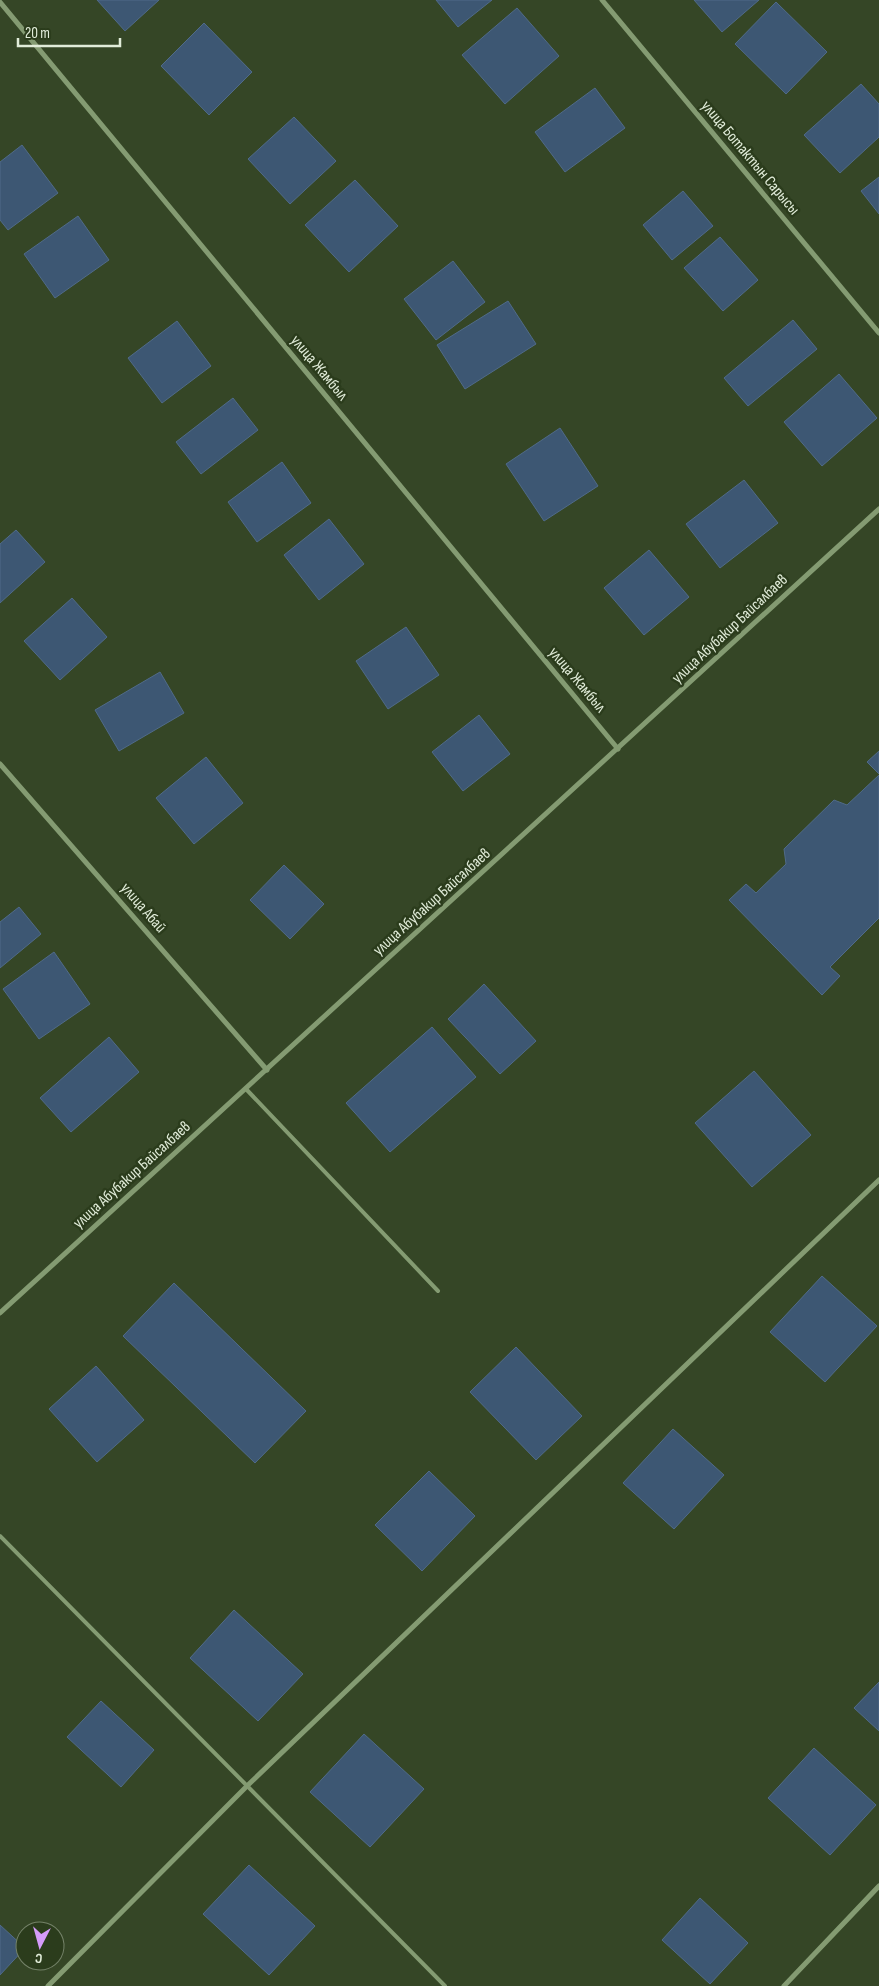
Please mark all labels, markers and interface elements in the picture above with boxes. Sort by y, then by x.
scale bar [18,15,120,47]
text: 20 m [25,24,50,43]
street label: улица Ботактын Сарысы [697,97,803,219]
street label: улица Жамбыл [286,331,352,405]
street label: улица Абубакир Байсалбаев [668,570,792,688]
street label: улица Жамбыл [544,643,610,717]
street label: улица Абубакир Байсалбаев [369,844,495,960]
street label: улица Абай [116,879,170,937]
street label: улица Абубакир Байсалбаев [69,1117,195,1233]
north arrow [15,1921,65,1971]
text: С [34,1950,43,1967]

